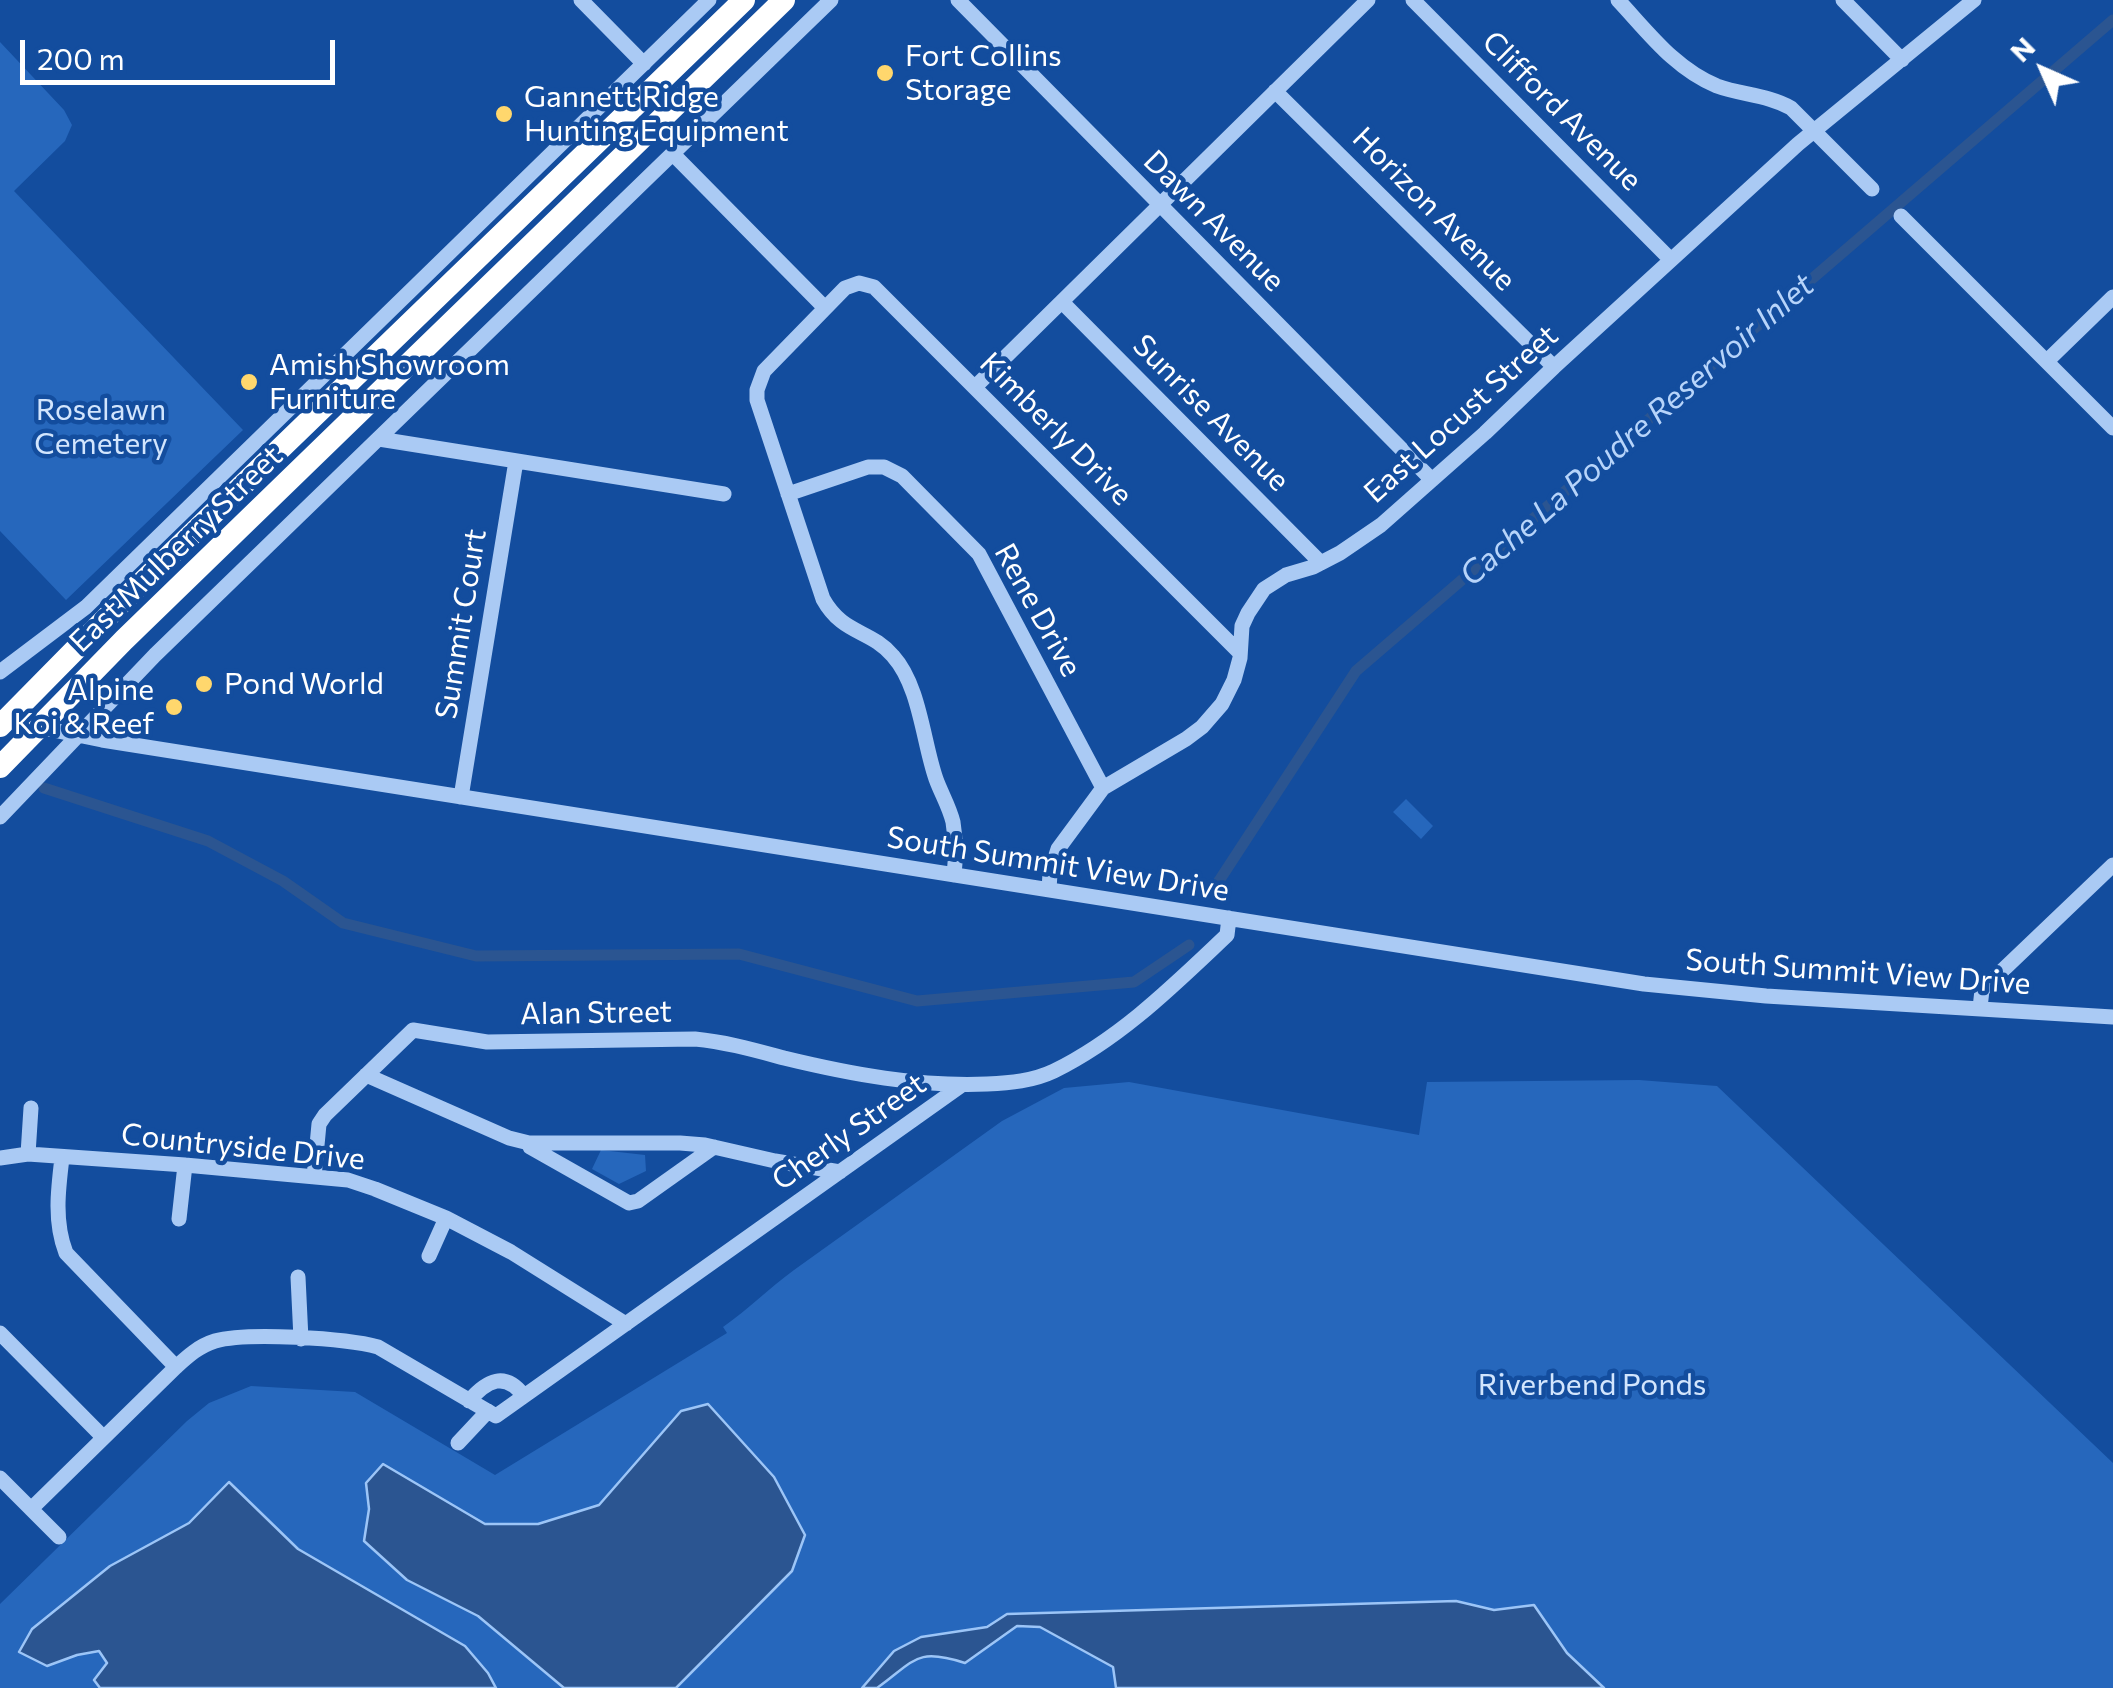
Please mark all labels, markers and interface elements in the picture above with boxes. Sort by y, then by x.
scale bar [25,20,340,82]
north arrow [1993,20,2093,120]
street label: Clifford Avenue [1475,24,1649,198]
text: N [2002,29,2041,68]
place label: Fort Collins Storage [905,38,1062,108]
text: 200 m [37,39,125,76]
marker: Fort Collins Storage [874,62,896,84]
place label: Gannett Ridge Hunting Equipment [524,79,789,150]
marker: Gannett Ridge Hunting Equipment [493,103,515,125]
street label: Horizon Avenue [1345,120,1523,298]
street label: Dawn Avenue [1136,143,1292,299]
water label: Cache La Poudre Reservoir Inlet [1452,266,1822,594]
street label: East Locust Street [1357,318,1565,510]
street label: Sunrise Avenue [1125,327,1297,499]
street label: Kimberly Drive [972,345,1140,513]
place label: Amish Showroom Furniture [269,347,510,418]
marker: Amish Showroom Furniture [238,371,260,393]
park label: Roselawn Cemetery [34,392,168,462]
street label: East Mulberry Street [62,438,290,660]
street label: Summit Court [428,526,494,722]
street label: Rene Drive [987,537,1089,683]
place label: Pond World [224,666,384,702]
place label: Alpine Koi & Reef [13,672,154,742]
marker: Pond World [193,673,215,695]
marker: Alpine Koi & Reef [163,696,185,718]
street label: South Summit View Drive [884,819,1232,909]
street label: South Summit View Drive [1684,942,2032,1002]
street label: Alan Street [520,994,672,1032]
street label: Cherly Street [765,1066,933,1198]
street label: Countryside Drive [119,1116,367,1178]
park label: Riverbend Ponds [1478,1367,1706,1403]

